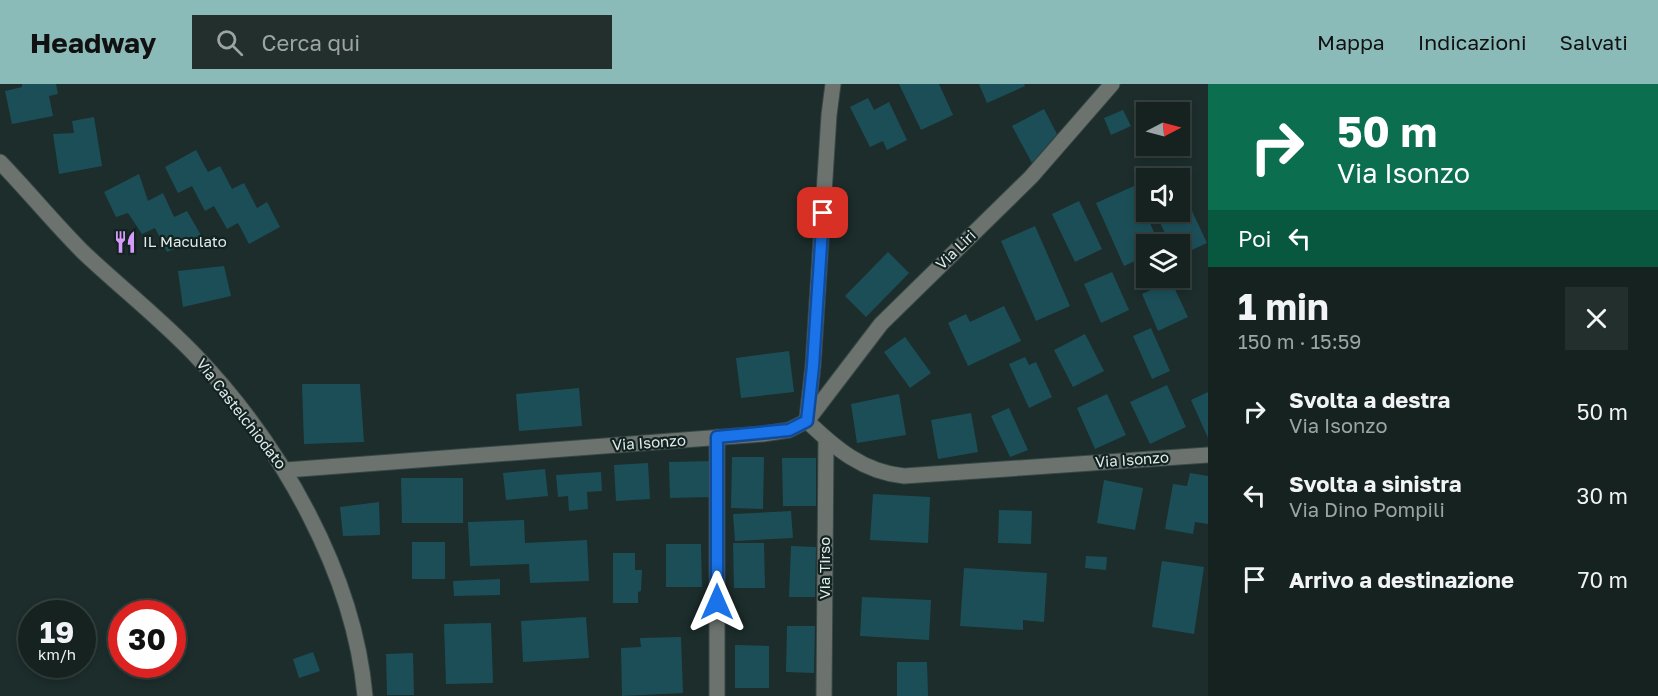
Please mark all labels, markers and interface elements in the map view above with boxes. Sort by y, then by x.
search box [192,15,612,69]
text: Headway [30,26,156,59]
icon: search [213,26,246,59]
text: Cerca qui [261,29,360,56]
text: Mappa [1317,29,1385,55]
text: Indicazioni [1418,29,1527,55]
text: Salvati [1560,29,1628,55]
north arrow [1136,102,1190,156]
map controls [1136,102,1190,288]
text: 50 m [1337,106,1437,156]
icon: right [1238,108,1316,186]
text: Via Isonzo [1337,157,1470,189]
button: sound [1136,168,1190,222]
pin [797,187,848,238]
icon: arrive [806,196,839,229]
icon: left [1283,222,1316,255]
text: Poi [1238,225,1271,252]
street label: Via Liri [932,226,979,273]
restaurant icon: IL Maculato [112,229,138,255]
place label: IL Maculato [143,232,227,250]
button: layers [1136,234,1190,288]
text: 1 min [1238,285,1329,328]
button: close [1565,287,1628,350]
text: 150 m · 15:59 [1238,329,1361,353]
street label: Via Castelchiodato [193,355,291,472]
text: Svolta a destra [1289,386,1450,413]
icon: right [1238,395,1271,428]
text: 50 m [1577,398,1628,425]
text: Via Isonzo [1289,413,1387,437]
street label: Via Isonzo [611,430,686,454]
street label: Via Isonzo [1094,447,1169,471]
text: Svolta a sinistra [1289,470,1461,497]
icon: left [1238,479,1271,512]
text: 30 m [1577,482,1628,509]
text: Via Dino Pompili [1289,497,1445,521]
street label: Via Tirso [815,537,833,599]
icon: arrive [1238,563,1271,596]
text: Arrivo a destinazione [1289,566,1514,593]
text: 70 m [1578,566,1628,593]
position arrow [685,570,749,634]
speed limit sign: 30 [108,600,186,678]
text: 19 [40,614,74,650]
text: km/h [38,645,76,663]

